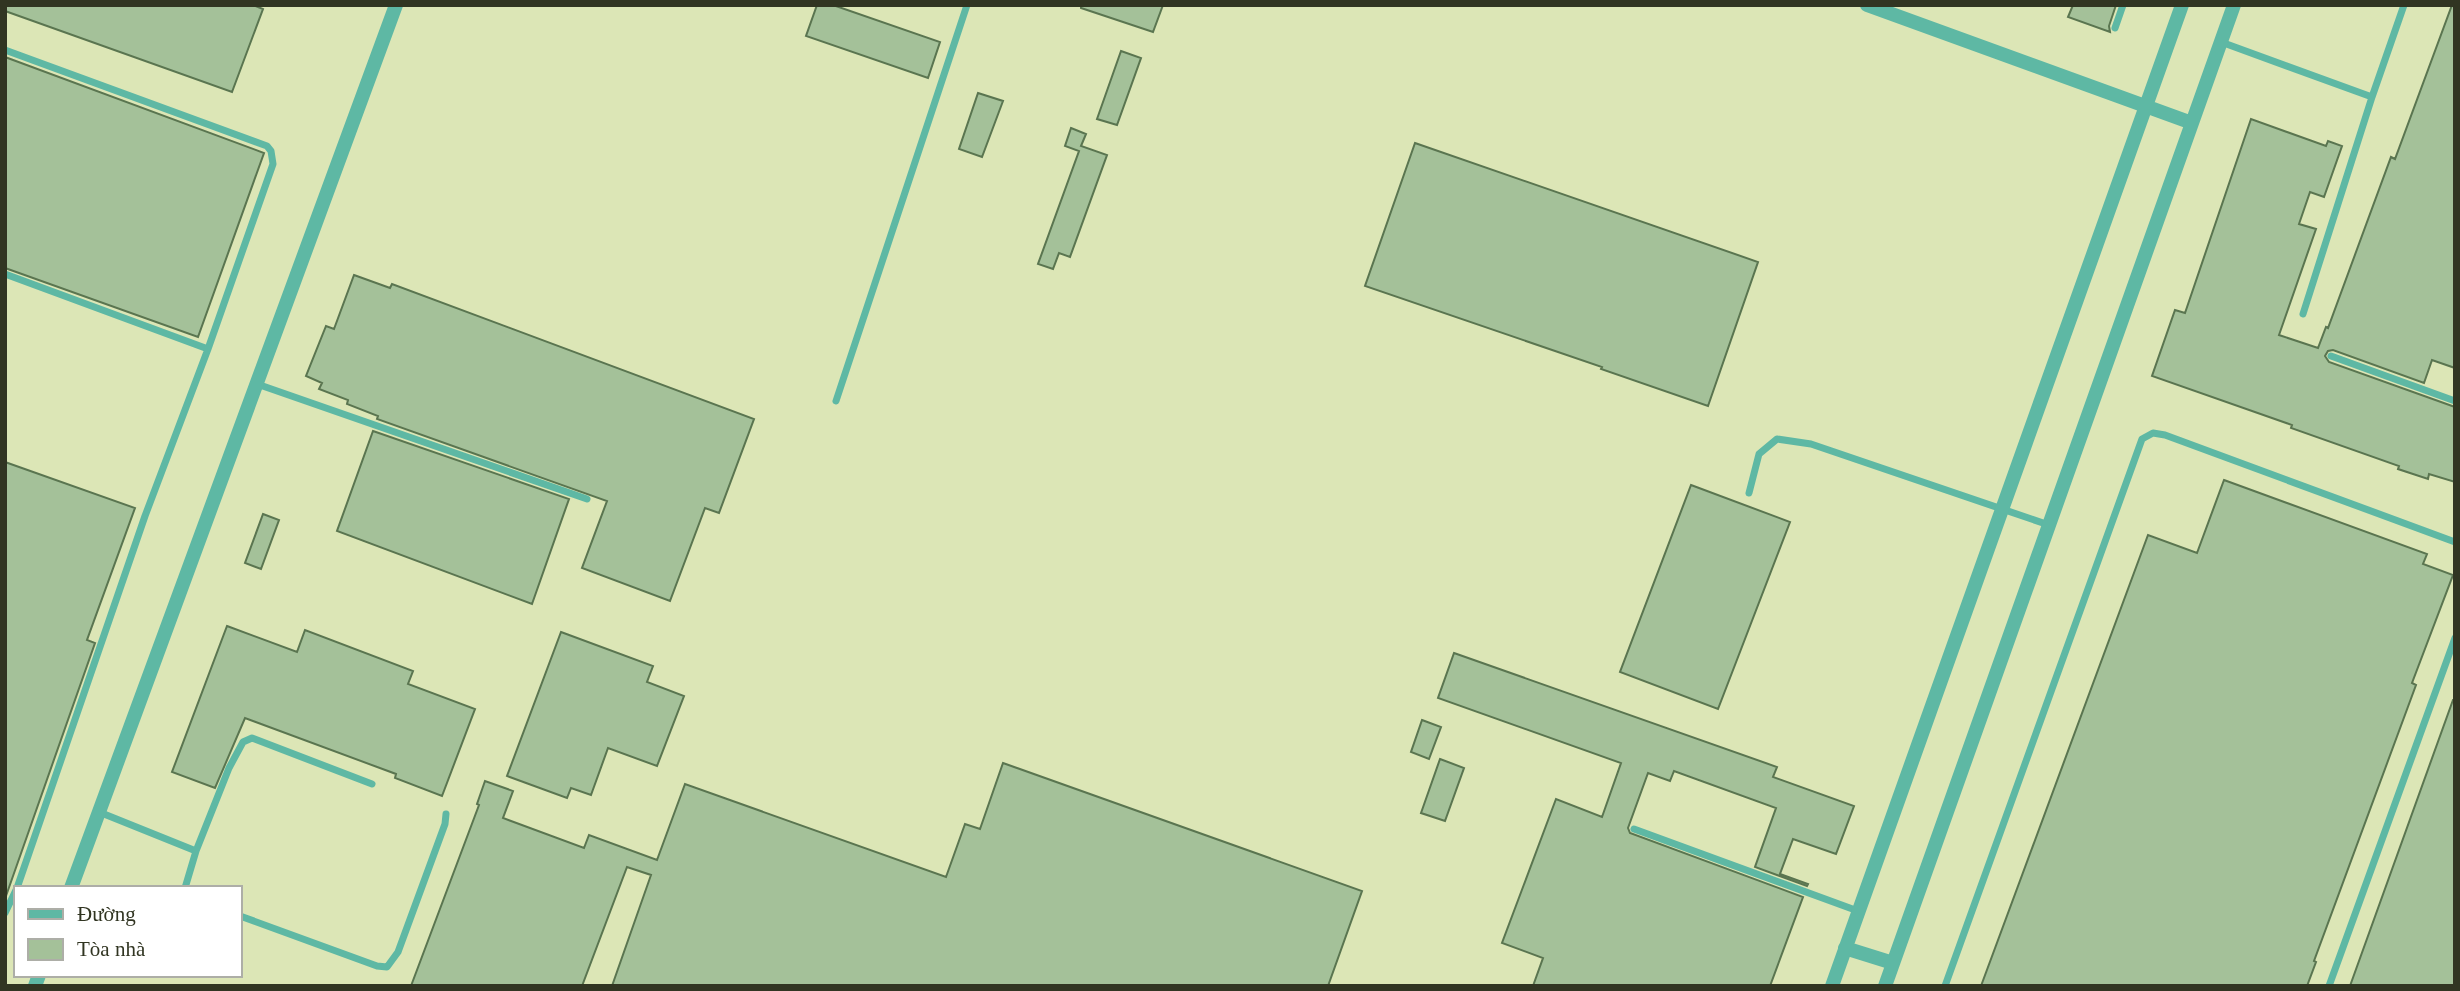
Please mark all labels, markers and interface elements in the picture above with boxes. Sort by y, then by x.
legend [14,886,242,977]
text: Đường [77,902,136,926]
text: Tòa nhà [77,937,146,961]

